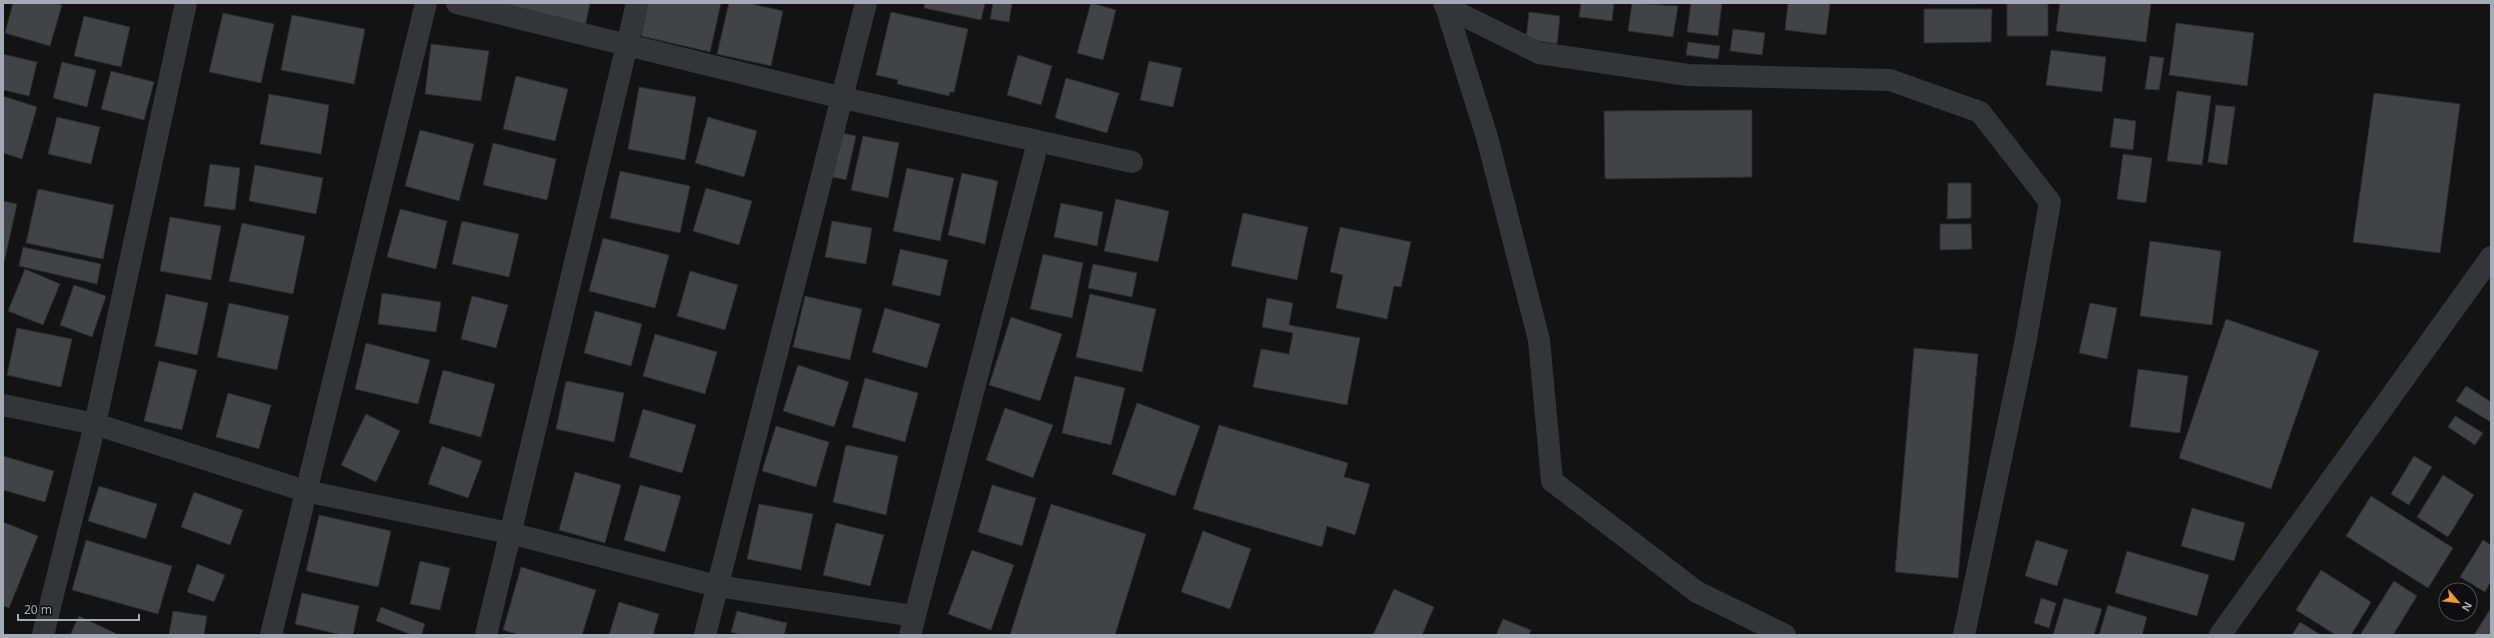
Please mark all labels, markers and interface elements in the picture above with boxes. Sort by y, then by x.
north arrow [2438,582,2478,622]
scale bar [18,596,139,622]
text: N [2459,599,2476,614]
text: 20 m [24,601,52,618]

